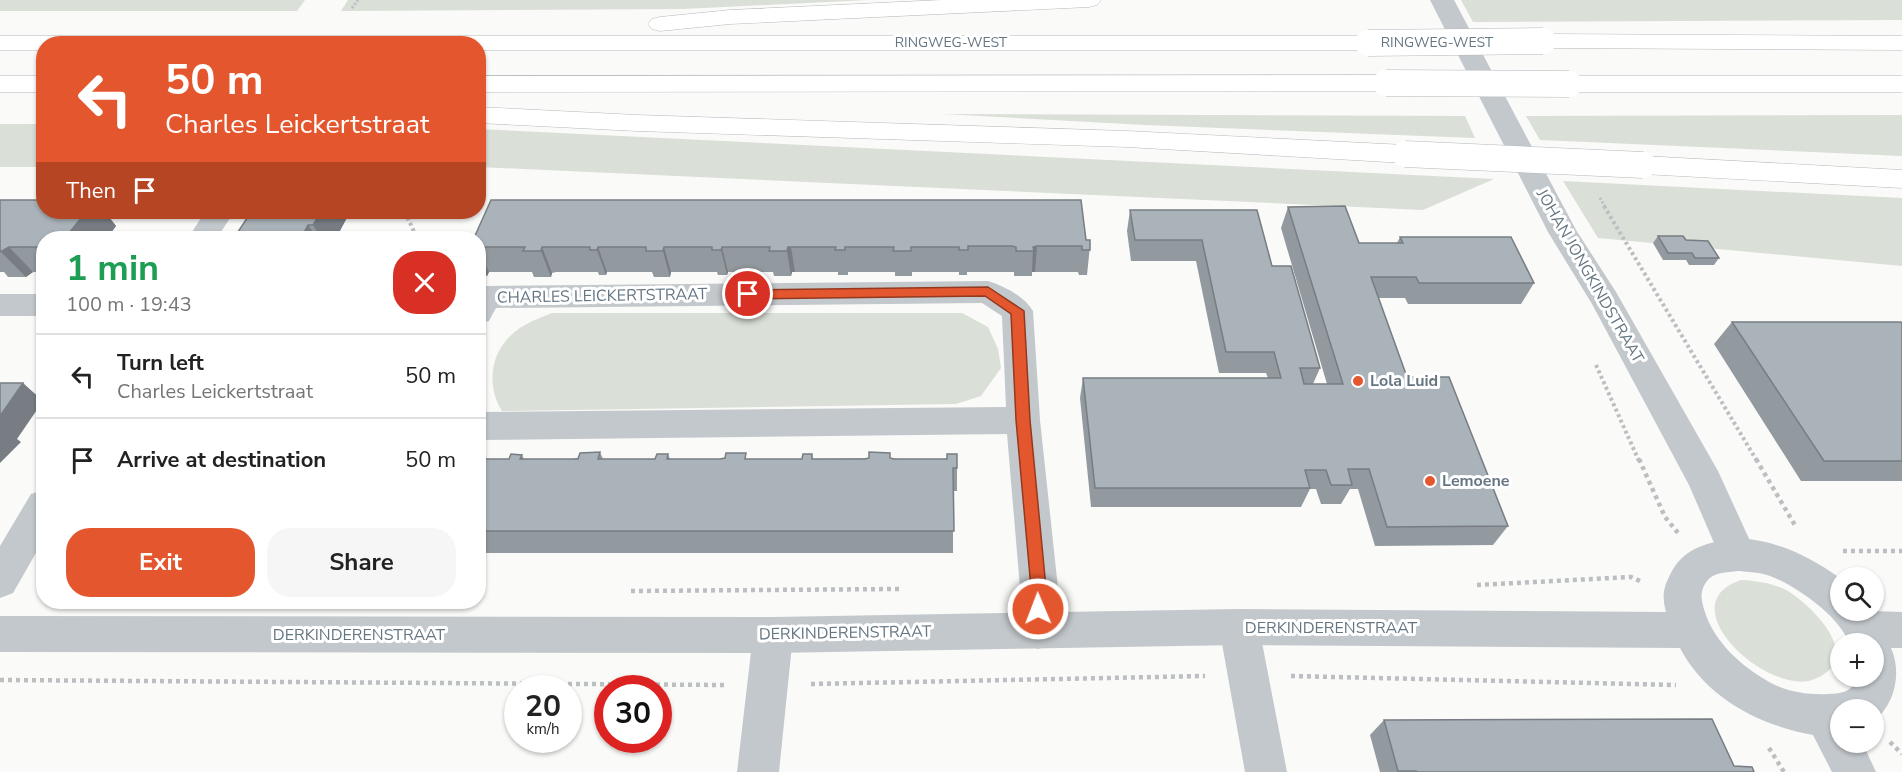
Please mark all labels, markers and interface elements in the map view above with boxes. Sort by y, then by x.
street label: RINGWEG-WEST [895,33,1008,52]
street label: RINGWEG-WEST [1381,33,1494,52]
text: 50 m [165,52,264,109]
icon: left [66,60,144,138]
text: Charles Leickertstraat [165,106,430,143]
icon: arrive [128,174,161,207]
text: Then [66,176,116,206]
street label: JOHAN JONGKINDSTRAAT [1531,184,1649,367]
text: 1 min [66,244,159,293]
button: close [393,251,456,314]
pin [722,268,773,319]
icon: arrive [731,277,764,310]
street label: CHARLES LEICKERTSTRAAT [497,283,708,309]
text: 100 m · 19:43 [66,291,192,318]
text: Turn left [117,348,204,378]
icon: left [66,360,99,393]
text: 50 m [405,361,456,391]
place label: Lola Luid [1370,370,1438,392]
marker: Lola Luid [1351,374,1365,388]
text: Charles Leickertstraat [117,378,313,405]
icon: arrive [66,444,99,477]
text: Arrive at destination [117,445,326,475]
text: 50 m [405,445,456,475]
place label: Lemoene [1442,470,1510,492]
marker: Lemoene [1423,474,1437,488]
button: Exit [66,528,255,597]
button: Share [267,528,456,597]
map controls [1830,567,1884,753]
button: search [1830,567,1884,621]
position arrow [1006,577,1070,641]
street label: DERKINDERENSTRAAT [1245,617,1418,639]
street label: DERKINDERENSTRAAT [759,620,932,646]
street label: DERKINDERENSTRAAT [273,624,446,646]
button: + [1830,633,1884,687]
speed limit sign: 30 [594,675,672,753]
text: 20 [525,686,561,727]
button: − [1830,699,1884,753]
text: km/h [526,719,560,739]

